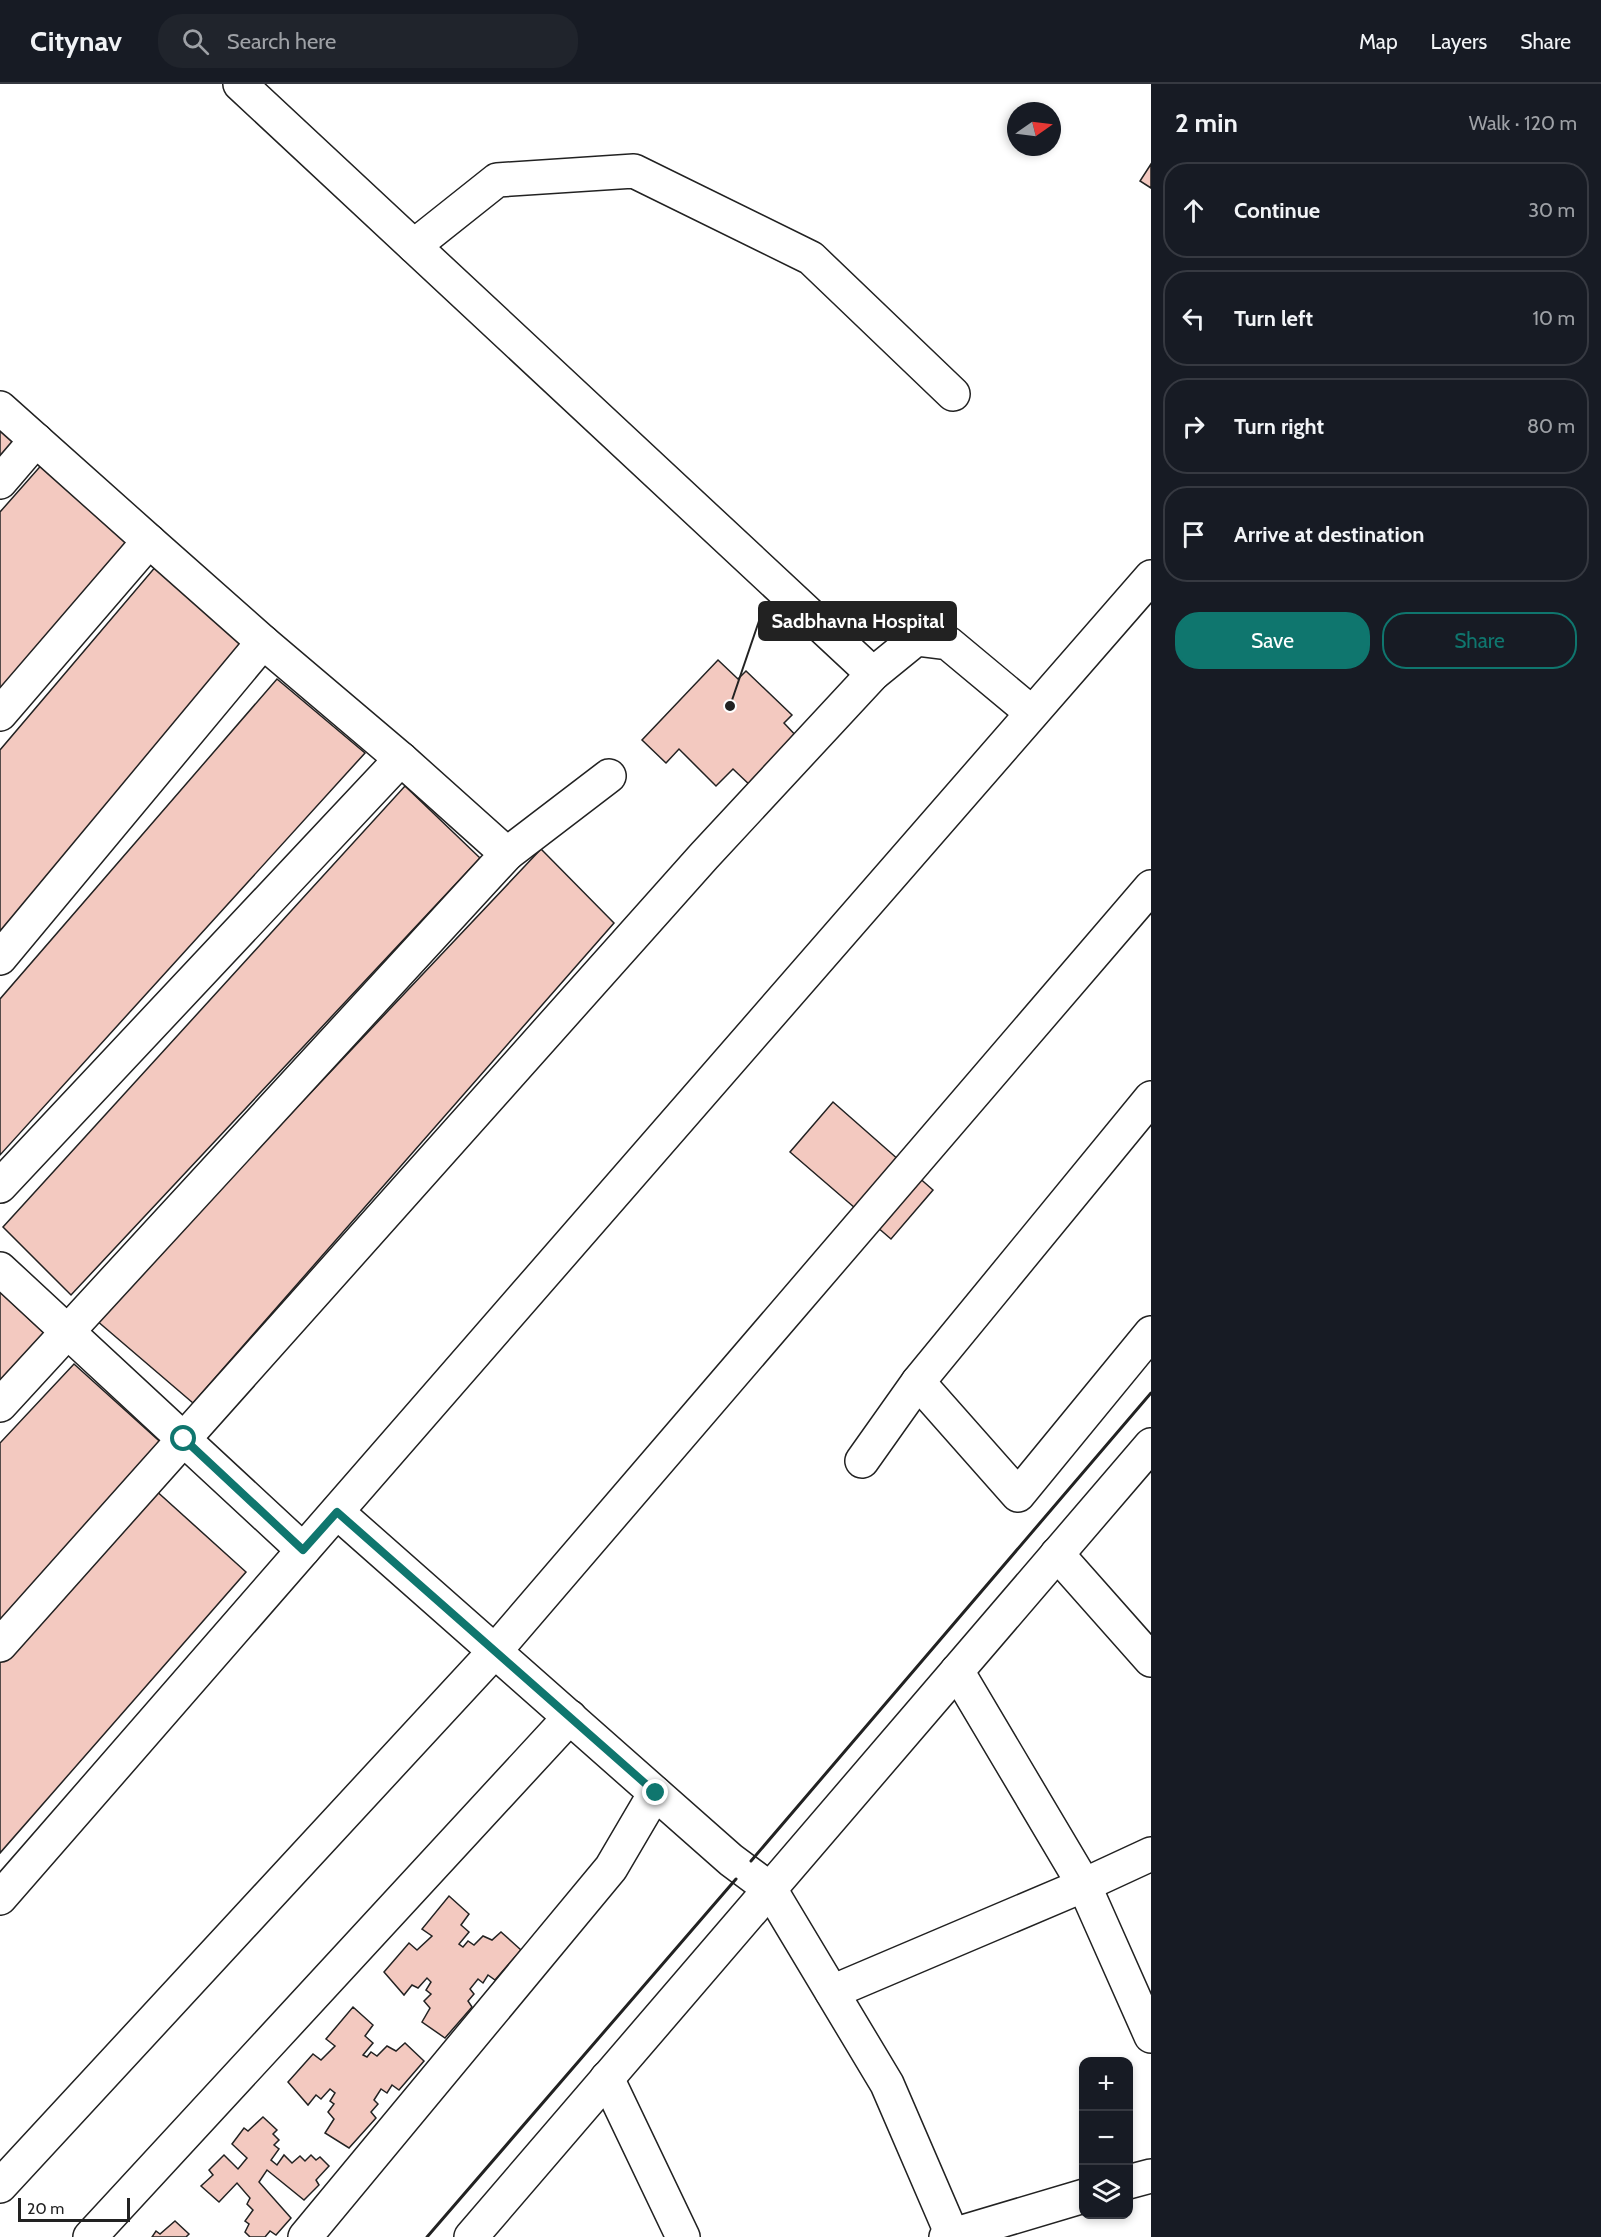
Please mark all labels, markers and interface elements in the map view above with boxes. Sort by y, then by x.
search box [158,14,578,68]
text: Citynav [30,24,122,58]
icon: search [179,25,212,58]
text: Search here [227,28,336,55]
text: Map [1359,29,1398,54]
text: Layers [1431,29,1487,54]
text: Share [1520,29,1571,54]
north arrow [1007,102,1061,156]
text: 2 min [1175,107,1238,139]
text: Walk · 120 m [1469,111,1577,135]
icon: ahead [1177,194,1210,227]
text: Continue [1234,197,1320,224]
text: 30 m [1528,198,1575,222]
icon: left [1177,302,1210,335]
text: Turn left [1234,305,1313,332]
text: 10 m [1532,306,1575,330]
icon: right [1177,410,1210,443]
text: Turn right [1234,413,1324,440]
text: 80 m [1527,414,1575,438]
icon: arrive [1177,518,1210,551]
text: Arrive at destination [1234,521,1424,548]
callout: Sadbhavna Hospital [759,602,956,640]
text: Sadbhavna Hospital [772,609,944,633]
button: Save [1175,612,1370,669]
button: Share [1382,612,1577,669]
route start [170,1425,196,1451]
route end [642,1779,668,1805]
map controls [1079,2057,1133,2219]
button: + [1079,2057,1133,2111]
button: − [1079,2111,1133,2165]
button: layers [1079,2165,1133,2219]
scale bar [18,2195,130,2222]
text: 20 m [27,2199,64,2218]

